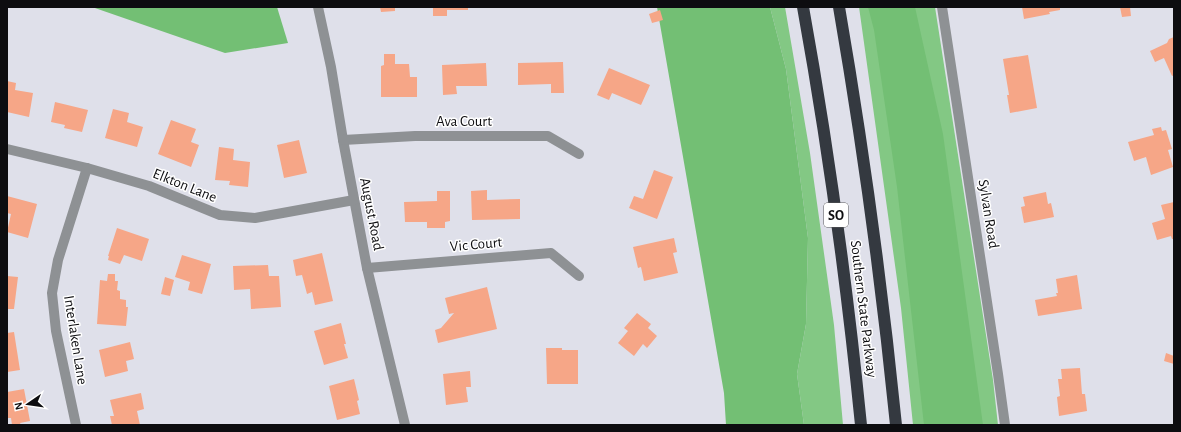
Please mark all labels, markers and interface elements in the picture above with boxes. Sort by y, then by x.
street label: Ava Court [436,114,492,129]
street label: Elkton Lane [151,166,219,205]
street label: August Road [357,177,386,252]
street label: Sylvan Road [976,178,1001,250]
road number: SO [824,203,848,227]
street label: Vic Court [449,235,503,254]
street label: Southern State Parkway [848,240,879,379]
street label: Interlaken Lane [61,294,90,386]
north arrow [8,384,48,424]
text: N [13,401,25,411]

